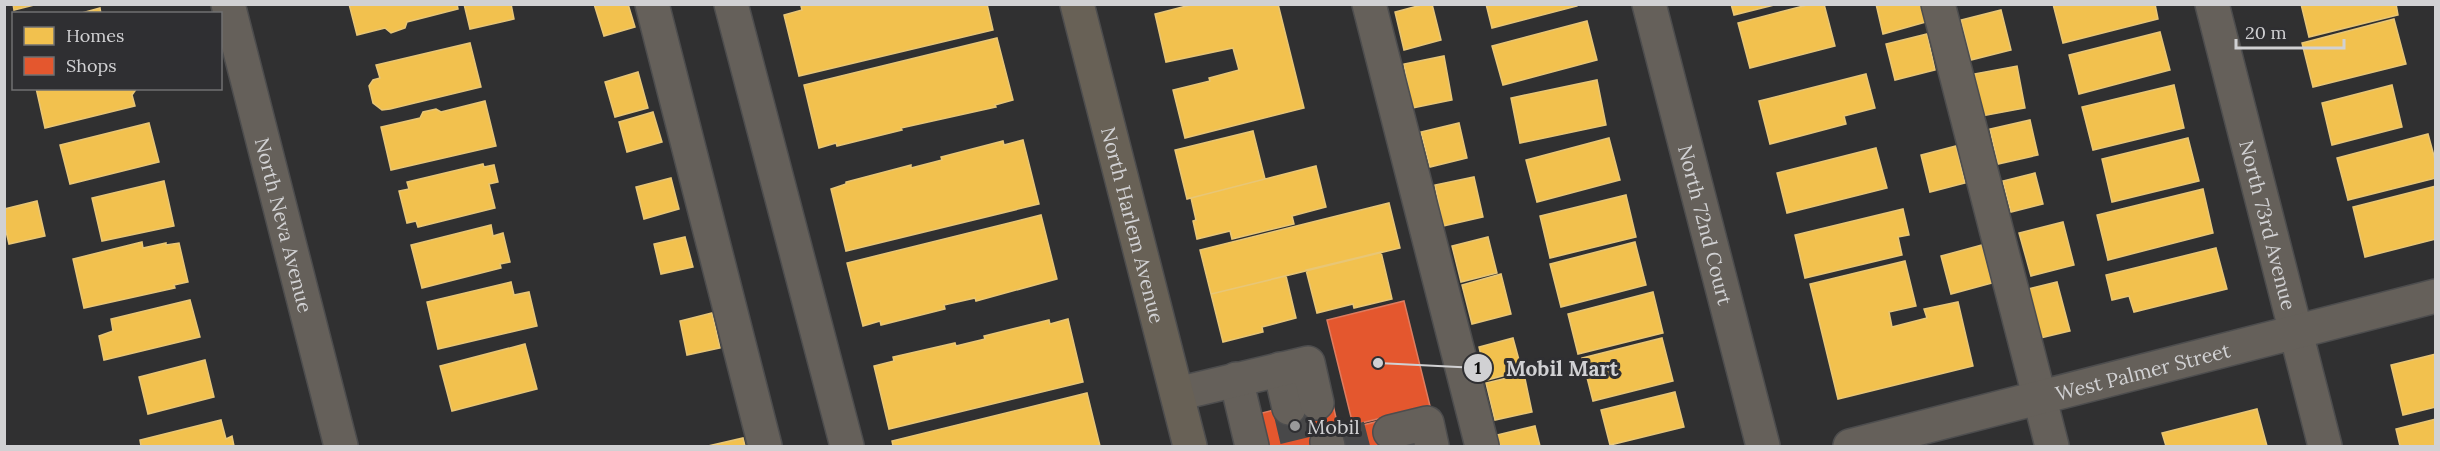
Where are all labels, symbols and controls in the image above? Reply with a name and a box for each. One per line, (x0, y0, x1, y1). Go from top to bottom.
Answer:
legend (12, 12, 222, 90)
scale bar (2236, 12, 2344, 50)
text: 20 m (2245, 21, 2287, 44)
text: Homes (66, 24, 124, 47)
text: Shops (66, 54, 117, 77)
street label: North Harlem Avenue (1096, 124, 1171, 326)
street label: North Neva Avenue (250, 135, 319, 315)
street label: North 73rd Avenue (2235, 137, 2302, 313)
street label: North 72nd Court (1673, 142, 1739, 308)
street label: West Palmer Street (2053, 337, 2233, 405)
callout: Mobil Mart (1463, 349, 1630, 388)
text: Mobil Mart (1506, 355, 1619, 382)
text: 1 (1474, 356, 1482, 379)
place label: Mobil (1307, 414, 1360, 439)
marker: Mobil (1288, 419, 1302, 433)

